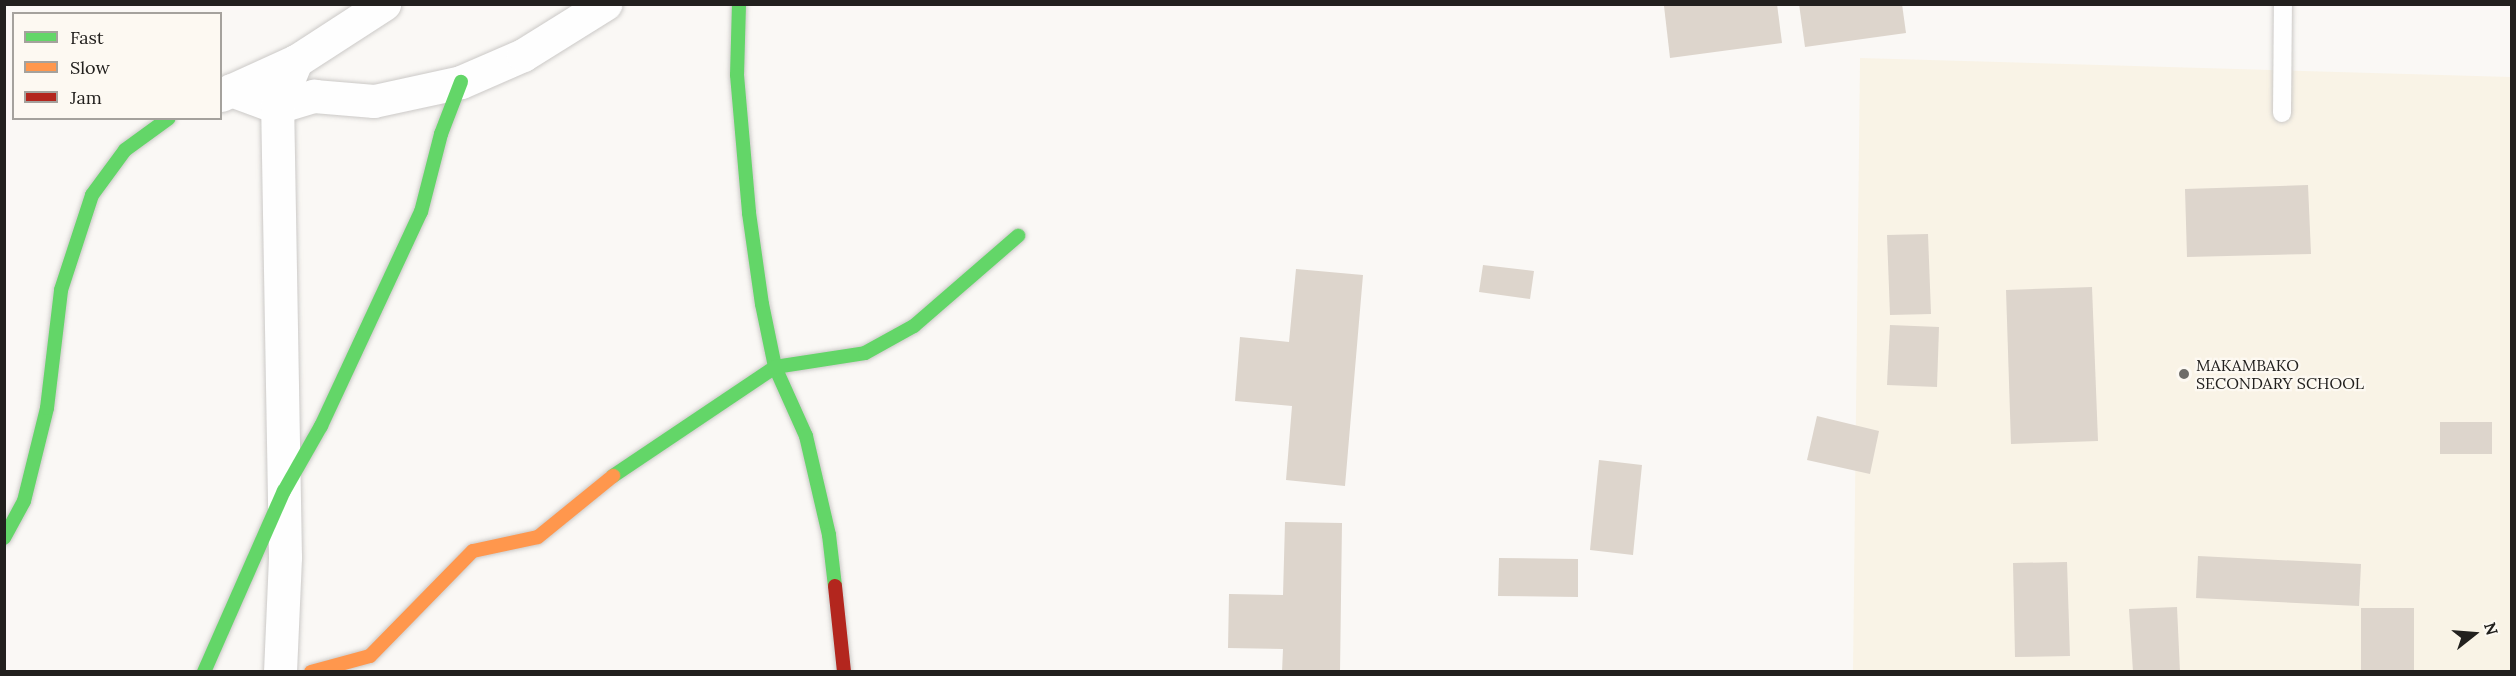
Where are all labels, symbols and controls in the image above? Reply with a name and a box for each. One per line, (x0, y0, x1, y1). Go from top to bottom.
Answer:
legend (12, 12, 222, 120)
text: Fast (70, 26, 104, 49)
text: Slow (70, 56, 110, 79)
text: Jam (70, 86, 102, 109)
place label: MAKAMBAKO SECONDARY SCHOOL (2196, 355, 2364, 393)
marker: MAKAMBAKO SECONDARY SCHOOL (2177, 367, 2191, 381)
north arrow (2444, 604, 2504, 664)
text: N (2480, 620, 2503, 638)

